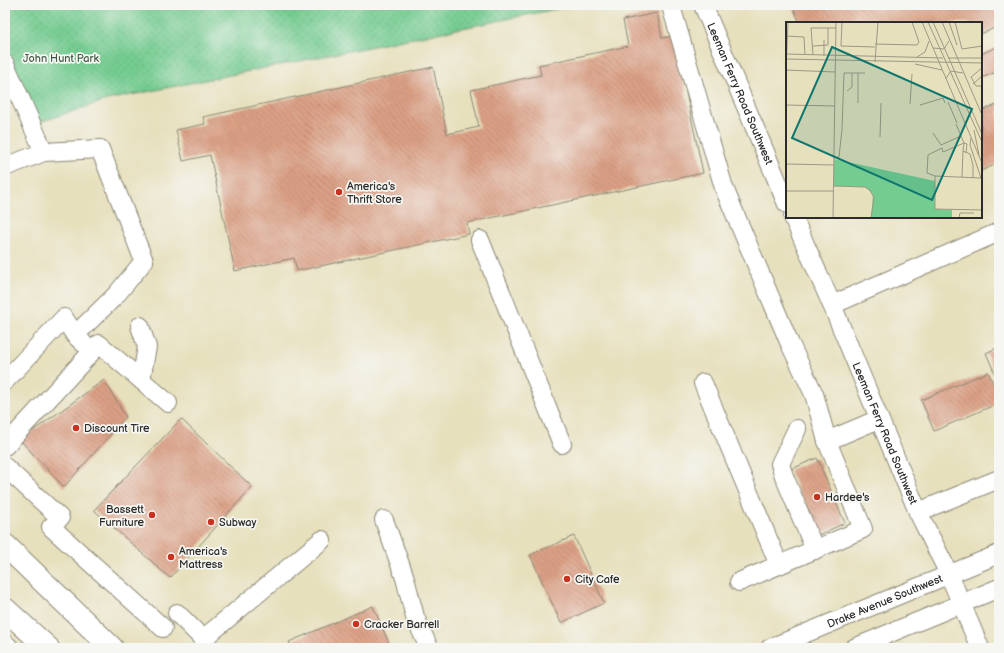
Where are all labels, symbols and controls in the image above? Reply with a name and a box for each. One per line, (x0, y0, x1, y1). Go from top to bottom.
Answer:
street label: Leeman Ferry Road Southwest (705, 21, 776, 167)
inset map (786, 22, 982, 218)
park label: John Hunt Park (23, 52, 100, 65)
place label: America's Thrift Store (347, 180, 402, 206)
marker: America's Thrift Store (334, 187, 344, 197)
street label: Leeman Ferry Road Southwest (850, 360, 921, 507)
place label: Discount Tire (84, 422, 150, 435)
marker: Discount Tire (71, 423, 81, 433)
place label: Hardee's (825, 491, 870, 504)
marker: Hardee's (812, 492, 822, 502)
place label: Bassett Furniture (99, 503, 145, 529)
marker: Bassett Furniture (147, 510, 157, 520)
place label: Subway (219, 516, 256, 529)
marker: Subway (206, 517, 216, 527)
place label: America's Mattress (179, 545, 228, 571)
marker: America's Mattress (166, 552, 176, 562)
street label: Drake Avenue Southwest (825, 571, 945, 630)
place label: City Cafe (575, 573, 620, 586)
marker: City Cafe (562, 574, 572, 584)
place label: Cracker Barrell (364, 618, 439, 631)
marker: Cracker Barrell (351, 619, 361, 629)

